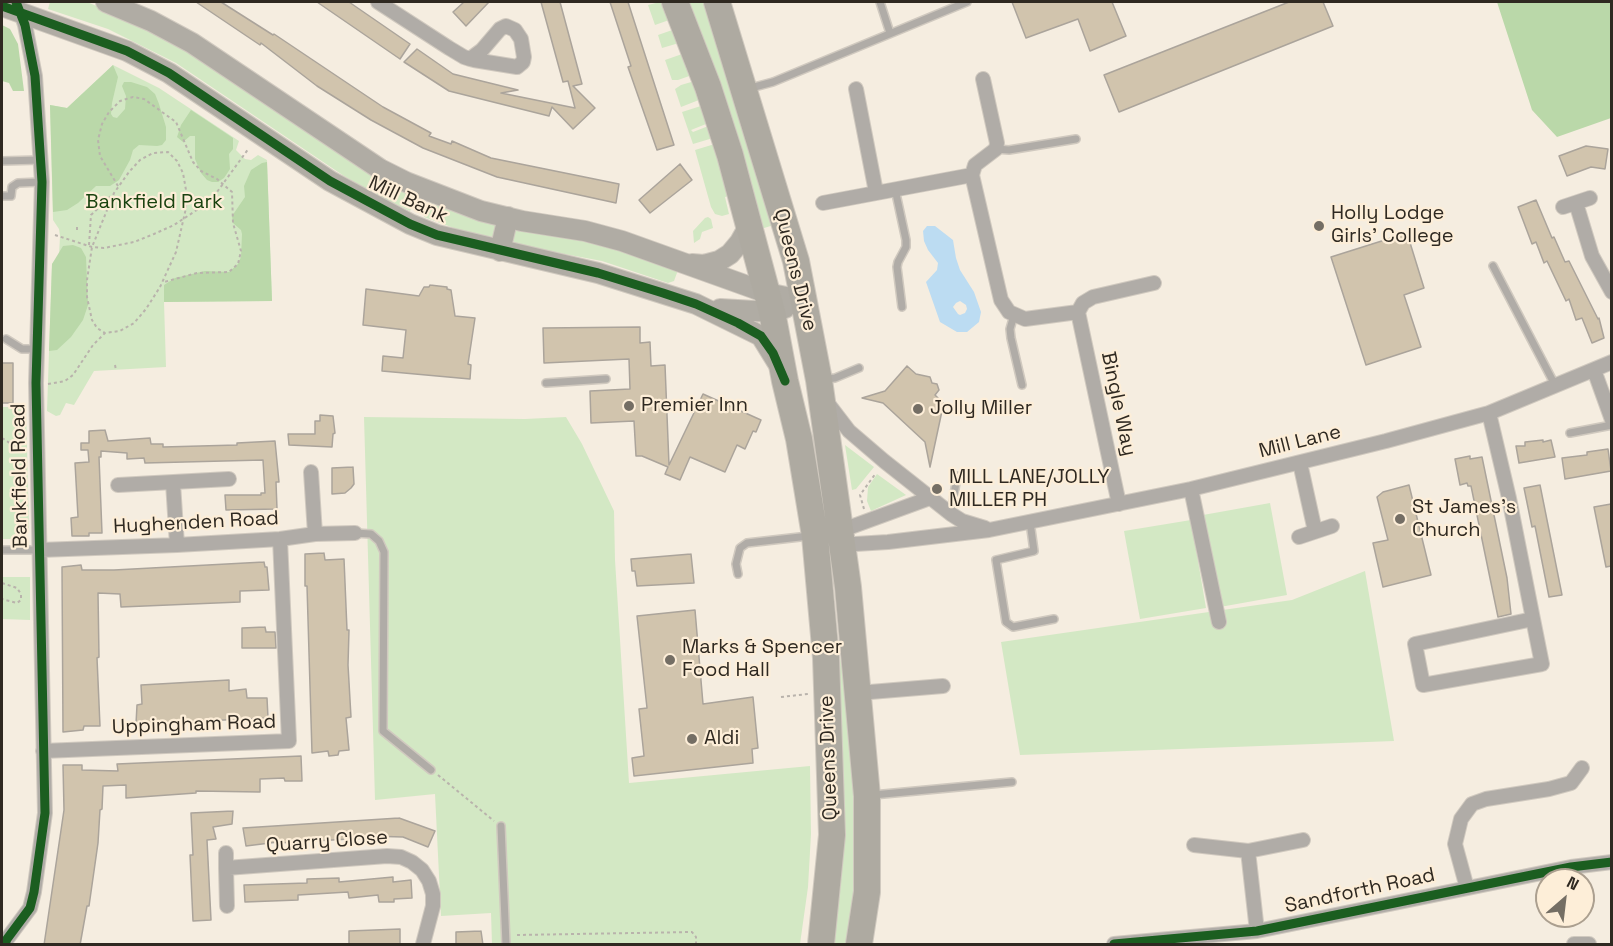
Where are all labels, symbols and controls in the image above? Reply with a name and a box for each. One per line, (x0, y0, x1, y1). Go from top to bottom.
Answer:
street label: Mill Bank (364, 171, 452, 229)
park label: Bankfield Park (85, 191, 223, 215)
place label: Holly Lodge Girls' College (1331, 202, 1454, 249)
street label: Queens Drive (768, 206, 822, 334)
marker: Holly Lodge Girls' College (1312, 219, 1326, 233)
street label: Bingle Way (1095, 350, 1141, 458)
place label: Premier Inn (641, 394, 748, 418)
place label: Jolly Miller (930, 397, 1032, 421)
marker: Premier Inn (622, 399, 636, 413)
marker: Jolly Miller (911, 402, 925, 416)
street label: Bankfield Road (7, 403, 33, 549)
street label: Mill Lane (1257, 420, 1343, 464)
place label: MILL LANE/JOLLY MILLER PH (949, 466, 1109, 513)
marker: MILL LANE/JOLLY MILLER PH (930, 482, 944, 496)
place label: St James's Church (1412, 496, 1516, 543)
street label: Hughenden Road (113, 507, 279, 539)
marker: St James's Church (1393, 512, 1407, 526)
place label: Marks & Spencer Food Hall (682, 636, 842, 683)
marker: Marks & Spencer Food Hall (663, 653, 677, 667)
street label: Queens Drive (815, 695, 843, 821)
street label: Uppingham Road (111, 710, 277, 740)
place label: Aldi (704, 727, 739, 751)
marker: Aldi (685, 732, 699, 746)
street label: Quarry Close (265, 826, 389, 858)
street label: Sandforth Road (1283, 863, 1437, 919)
north arrow (1535, 868, 1595, 928)
text: N (1563, 872, 1582, 895)

